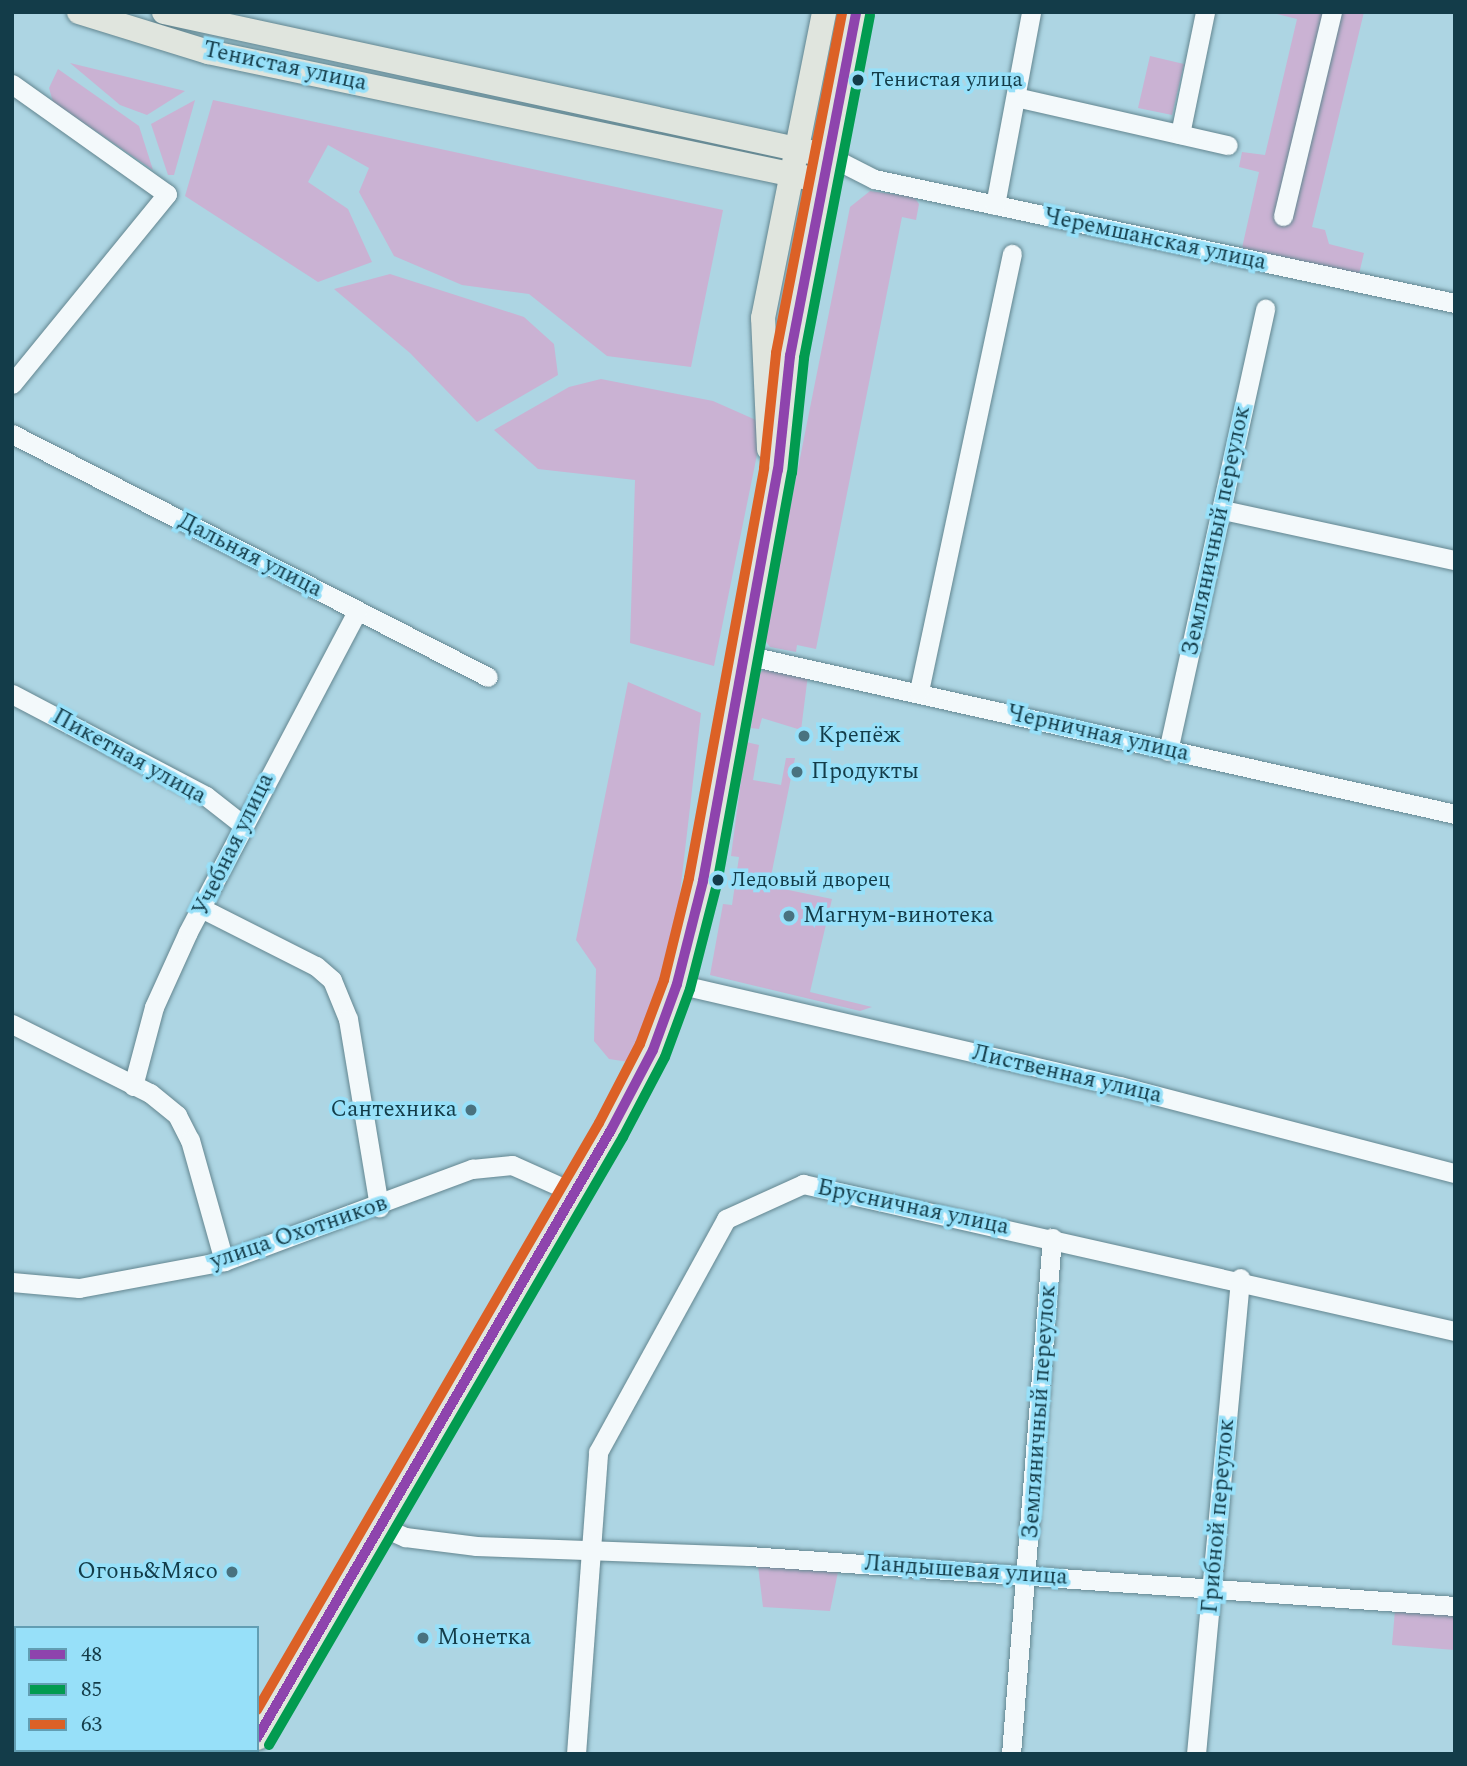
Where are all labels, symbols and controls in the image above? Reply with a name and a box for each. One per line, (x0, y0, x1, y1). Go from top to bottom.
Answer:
street label: Тенистая улица (201, 36, 369, 98)
place label: Тенистая улица (871, 67, 1023, 93)
marker: Тенистая улица (851, 73, 865, 87)
street label: Черемшанская улица (1041, 203, 1269, 277)
street label: Земляничный переулок (1177, 404, 1257, 658)
street label: Дальняя улица (173, 508, 327, 604)
street label: Черничная улица (1004, 700, 1192, 768)
street label: Пикетная улица (47, 703, 211, 811)
place label: Крепёж (818, 722, 901, 750)
marker: Крепёж (796, 728, 812, 744)
place label: Продукты (811, 758, 919, 786)
marker: Продукты (789, 764, 805, 780)
street label: Учебная улица (187, 769, 281, 921)
place label: Ледовый дворец (731, 867, 890, 893)
marker: Ледовый дворец (711, 873, 725, 887)
place label: Магнум-винотека (803, 902, 994, 930)
marker: Магнум-винотека (781, 908, 797, 924)
street label: Лиственная улица (969, 1040, 1165, 1110)
place label: Сантехника (331, 1096, 457, 1124)
marker: Сантехника (463, 1102, 479, 1118)
street label: Брусничная улица (815, 1174, 1011, 1242)
street label: улица Охотников (207, 1190, 391, 1276)
street label: Земляничный переулок (1017, 1284, 1063, 1540)
street label: Грибной переулок (1197, 1418, 1241, 1614)
street label: Ландышевая улица (863, 1550, 1069, 1592)
place label: Огонь&Мясо (77, 1558, 218, 1586)
marker: Огонь&Мясо (224, 1564, 240, 1580)
place label: Монетка (437, 1624, 531, 1652)
legend (14, 1626, 259, 1752)
marker: Монетка (415, 1630, 431, 1646)
text: 48 (81, 1639, 102, 1671)
text: 85 (81, 1674, 102, 1706)
text: 63 (81, 1709, 102, 1741)

